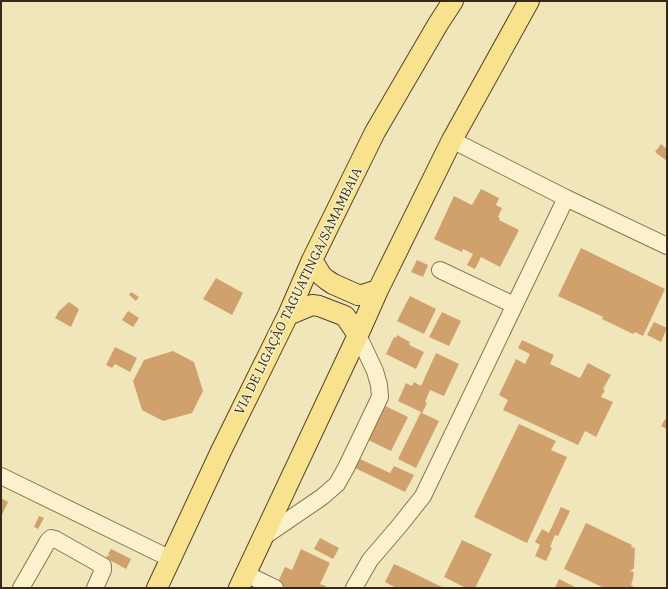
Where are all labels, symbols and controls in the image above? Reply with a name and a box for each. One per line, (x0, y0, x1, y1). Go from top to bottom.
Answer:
street label: VIA DE LIGAÇÃO TAGUATINGA/SAMAMBAIA (231, 165, 365, 417)

